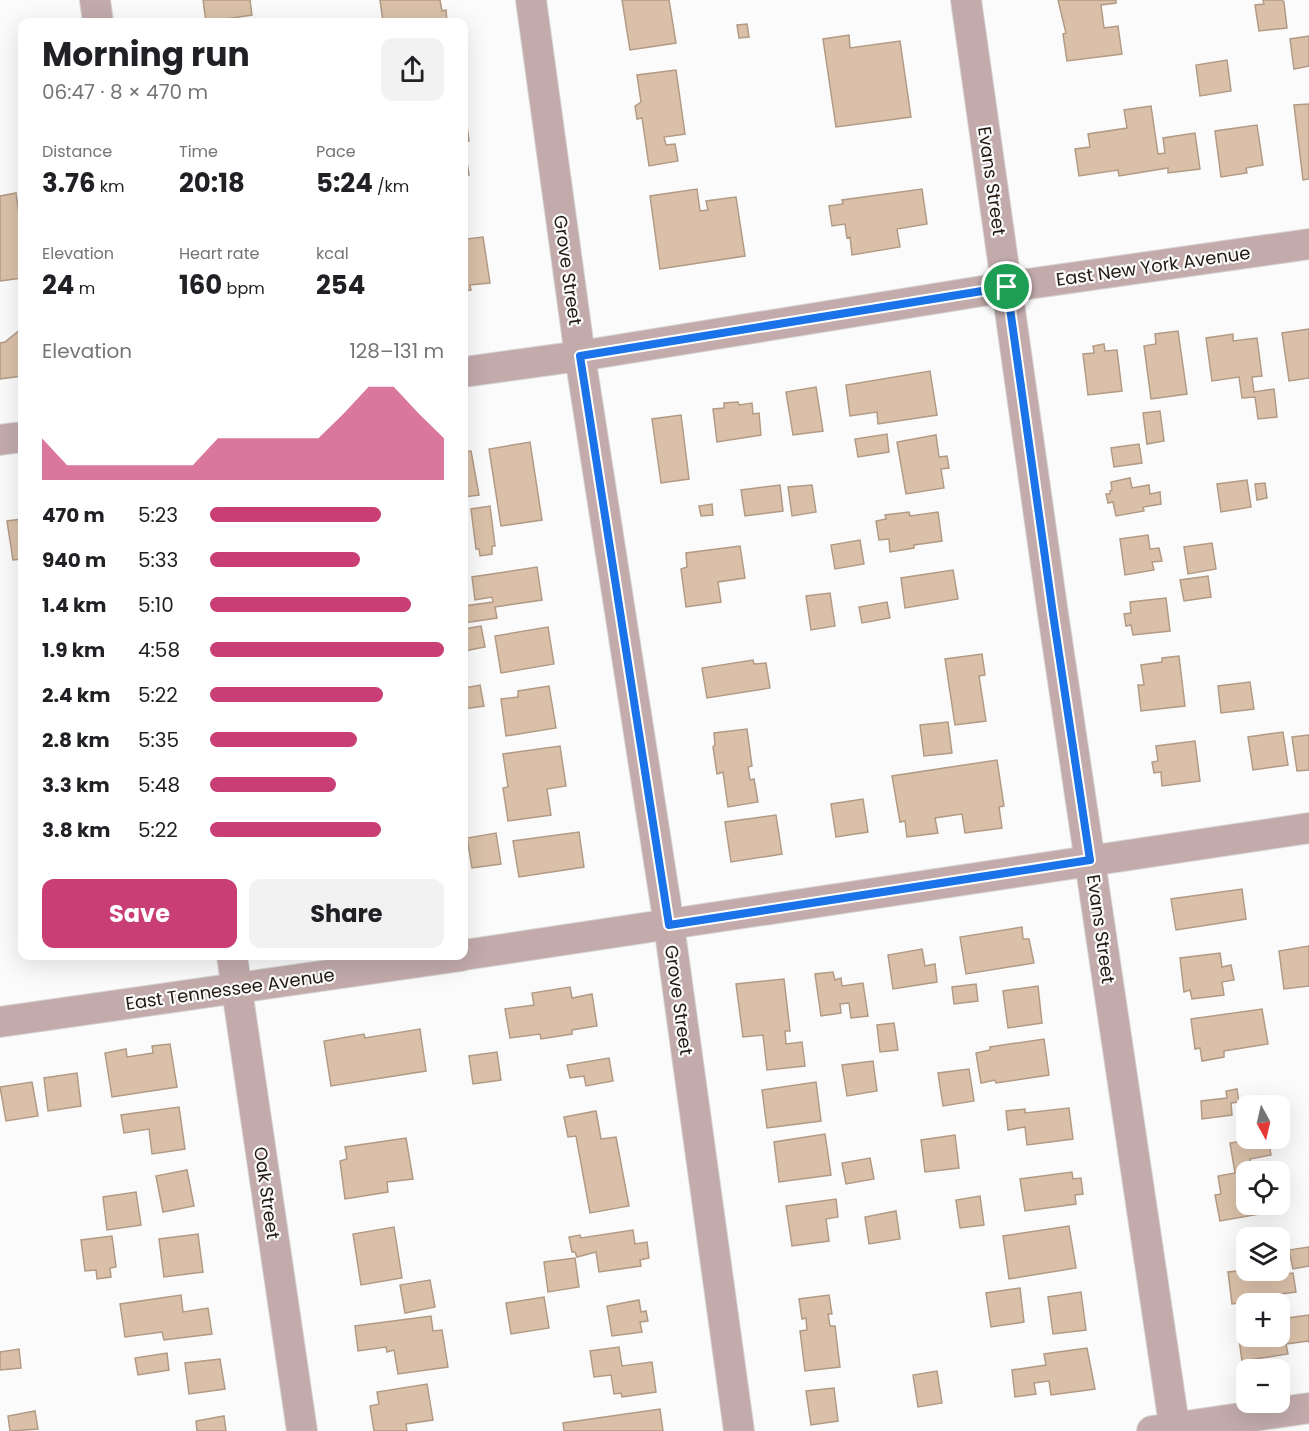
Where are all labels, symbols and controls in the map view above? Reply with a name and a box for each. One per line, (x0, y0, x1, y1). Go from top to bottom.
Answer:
text: Morning run (42, 31, 250, 78)
button: share (381, 38, 444, 101)
text: 06:47 · 8 × 470 m (42, 78, 208, 106)
street label: Evans Street (972, 125, 1012, 237)
text: Distance (42, 140, 112, 163)
text: Time (179, 140, 218, 163)
text: Pace (316, 140, 356, 163)
text: 3.76 (42, 165, 96, 201)
text: 20:18 (179, 165, 245, 201)
text: 5:24 (316, 165, 373, 201)
text: km (96, 175, 125, 198)
text: /km (373, 175, 409, 198)
street label: Grove Street (548, 213, 588, 327)
street label: East New York Avenue (1054, 240, 1252, 292)
text: Elevation (42, 242, 114, 265)
text: Heart rate (179, 242, 259, 265)
text: kcal (316, 242, 349, 265)
pin (981, 261, 1032, 312)
text: 24 (42, 267, 74, 303)
text: 160 (179, 267, 222, 303)
text: 254 (316, 267, 365, 303)
icon: arrive (990, 270, 1023, 303)
text: m (74, 277, 95, 300)
text: bpm (222, 277, 265, 300)
text: Elevation (42, 337, 132, 365)
text: 128–131 m (349, 337, 444, 365)
text: 470 m (42, 501, 105, 529)
text: 5:23 (138, 501, 178, 529)
text: 940 m (42, 546, 106, 574)
text: 5:33 (138, 546, 178, 574)
text: 1.4 km (42, 591, 106, 619)
text: 5:10 (138, 591, 174, 619)
text: 1.9 km (42, 636, 105, 664)
text: 4:58 (138, 636, 180, 664)
text: 2.4 km (42, 681, 110, 709)
text: 5:22 (138, 681, 178, 709)
text: 2.8 km (42, 726, 110, 754)
text: 5:35 (138, 726, 179, 754)
text: 3.3 km (42, 771, 110, 799)
text: 5:48 (138, 771, 180, 799)
text: 3.8 km (42, 816, 110, 844)
text: 5:22 (138, 816, 178, 844)
street label: Evans Street (1081, 873, 1121, 985)
button: Save (42, 879, 237, 948)
button: Share (249, 879, 444, 948)
street label: Grove Street (659, 943, 699, 1057)
street label: East Tennessee Avenue (124, 962, 336, 1016)
north arrow (1236, 1095, 1290, 1149)
map controls (1236, 1095, 1290, 1413)
street label: Oak Street (248, 1145, 286, 1241)
button: locate (1236, 1161, 1290, 1215)
button: layers (1236, 1227, 1290, 1281)
button: + (1236, 1293, 1290, 1347)
button: − (1236, 1359, 1290, 1413)

